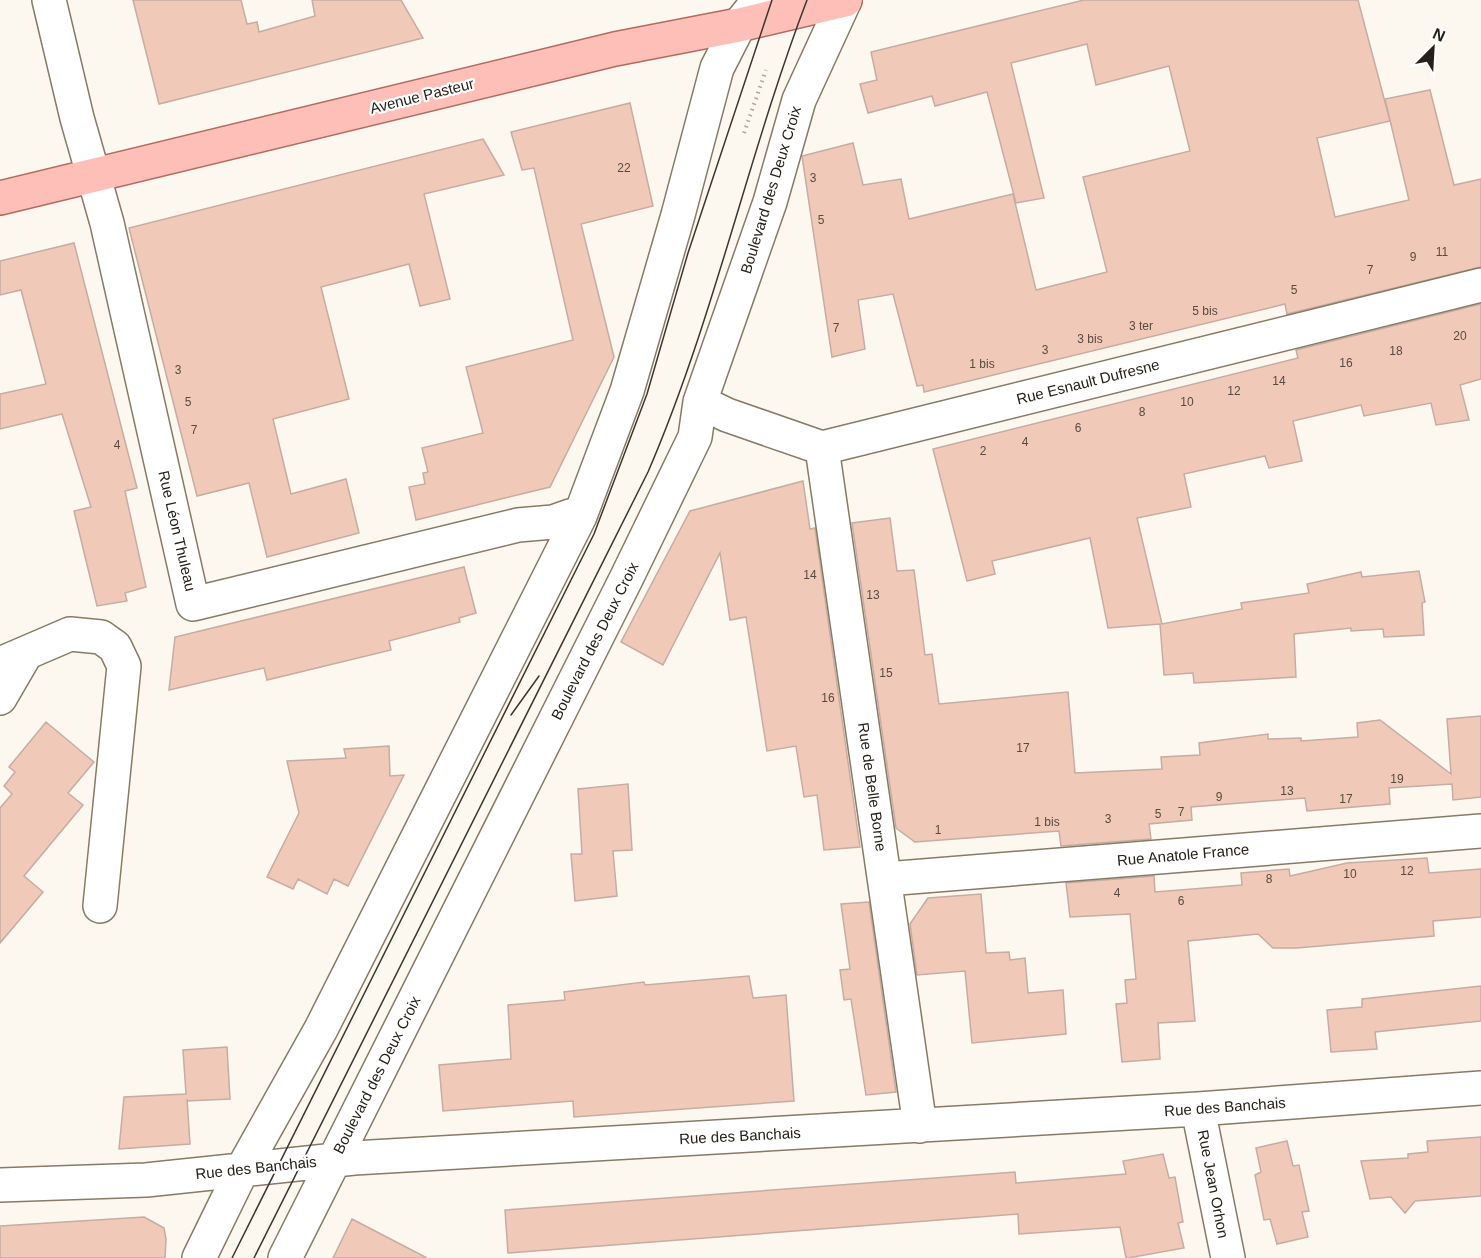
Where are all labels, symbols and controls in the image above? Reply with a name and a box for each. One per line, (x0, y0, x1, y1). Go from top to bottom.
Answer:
north arrow (1403, 18, 1463, 78)
text: N (1430, 25, 1448, 45)
street label: Avenue Pasteur (368, 74, 476, 117)
street label: Boulevard des Deux Croix (737, 104, 804, 276)
house number: 22 (617, 161, 631, 175)
house number: 3 (810, 171, 817, 185)
house number: 5 (818, 213, 825, 227)
house number: 11 (1436, 245, 1449, 259)
house number: 9 (1410, 250, 1417, 264)
house number: 7 (1367, 263, 1374, 277)
house number: 5 (1291, 283, 1298, 297)
house number: 5 bis (1192, 304, 1218, 318)
house number: 3 ter (1129, 319, 1153, 333)
house number: 7 (833, 321, 840, 335)
house number: 20 (1453, 329, 1467, 343)
house number: 3 bis (1077, 332, 1103, 346)
house number: 3 (1042, 343, 1049, 357)
house number: 18 (1389, 344, 1403, 358)
street label: Rue Esnault Dufresne (1015, 356, 1161, 408)
house number: 16 (1339, 356, 1353, 370)
house number: 1 bis (969, 357, 995, 371)
house number: 3 (175, 363, 182, 377)
house number: 14 (1272, 374, 1286, 388)
house number: 12 (1227, 384, 1241, 398)
house number: 5 (185, 395, 192, 409)
house number: 10 (1180, 395, 1194, 409)
house number: 8 (1139, 405, 1146, 419)
house number: 6 (1075, 421, 1082, 435)
house number: 7 (191, 423, 198, 437)
house number: 4 (1022, 435, 1029, 449)
house number: 4 (114, 438, 121, 452)
house number: 2 (980, 444, 987, 458)
street label: Rue Léon Thuleau (155, 469, 200, 593)
street label: Boulevard des Deux Croix (547, 559, 642, 722)
house number: 14 (803, 568, 817, 582)
house number: 13 (866, 588, 880, 602)
house number: 15 (879, 666, 893, 680)
house number: 16 (821, 691, 835, 705)
street label: Rue de Belle Borne (855, 721, 890, 853)
house number: 17 (1016, 741, 1030, 755)
house number: 19 (1390, 772, 1404, 786)
house number: 13 (1280, 784, 1294, 798)
house number: 9 (1216, 790, 1223, 804)
house number: 17 (1339, 792, 1353, 806)
house number: 7 (1178, 805, 1185, 819)
house number: 5 (1155, 807, 1162, 821)
house number: 3 (1105, 812, 1112, 826)
house number: 1 bis (1034, 815, 1060, 829)
house number: 1 (935, 823, 942, 837)
street label: Rue Anatole France (1116, 840, 1250, 869)
house number: 12 (1400, 864, 1414, 878)
house number: 10 (1343, 867, 1357, 881)
house number: 8 (1266, 872, 1273, 886)
house number: 4 (1114, 886, 1121, 900)
house number: 6 (1178, 894, 1185, 908)
street label: Boulevard des Deux Croix (329, 993, 424, 1156)
street label: Rue des Banchais (1164, 1094, 1286, 1119)
street label: Rue des Banchais (679, 1124, 801, 1147)
street label: Rue Jean Orhon (1195, 1128, 1232, 1240)
street label: Rue des Banchais (195, 1153, 317, 1182)

